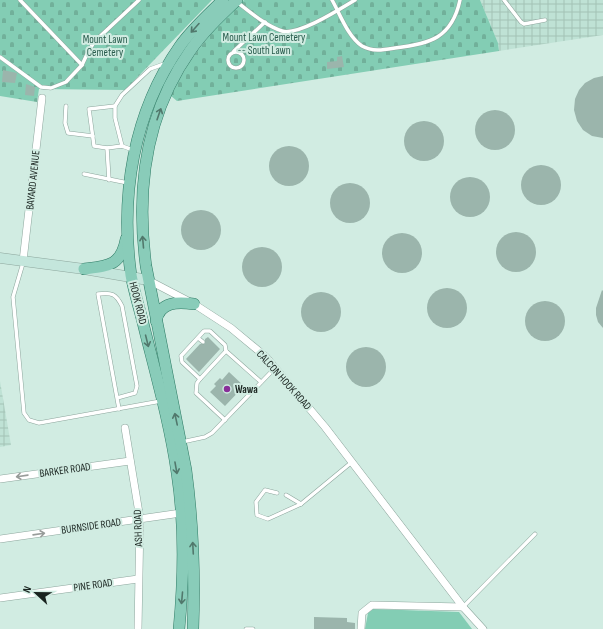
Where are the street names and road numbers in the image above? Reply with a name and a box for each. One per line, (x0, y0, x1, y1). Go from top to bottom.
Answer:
street label: BAYARD AVENUE (23, 150, 43, 210)
street label: HOOK ROAD (126, 280, 150, 326)
street label: CALCON HOOK ROAD (254, 348, 314, 412)
street label: BARKER ROAD (39, 460, 91, 480)
street label: ASH ROAD (131, 509, 145, 548)
street label: BURNSIDE ROAD (60, 515, 122, 537)
street label: PINE ROAD (73, 576, 113, 594)

